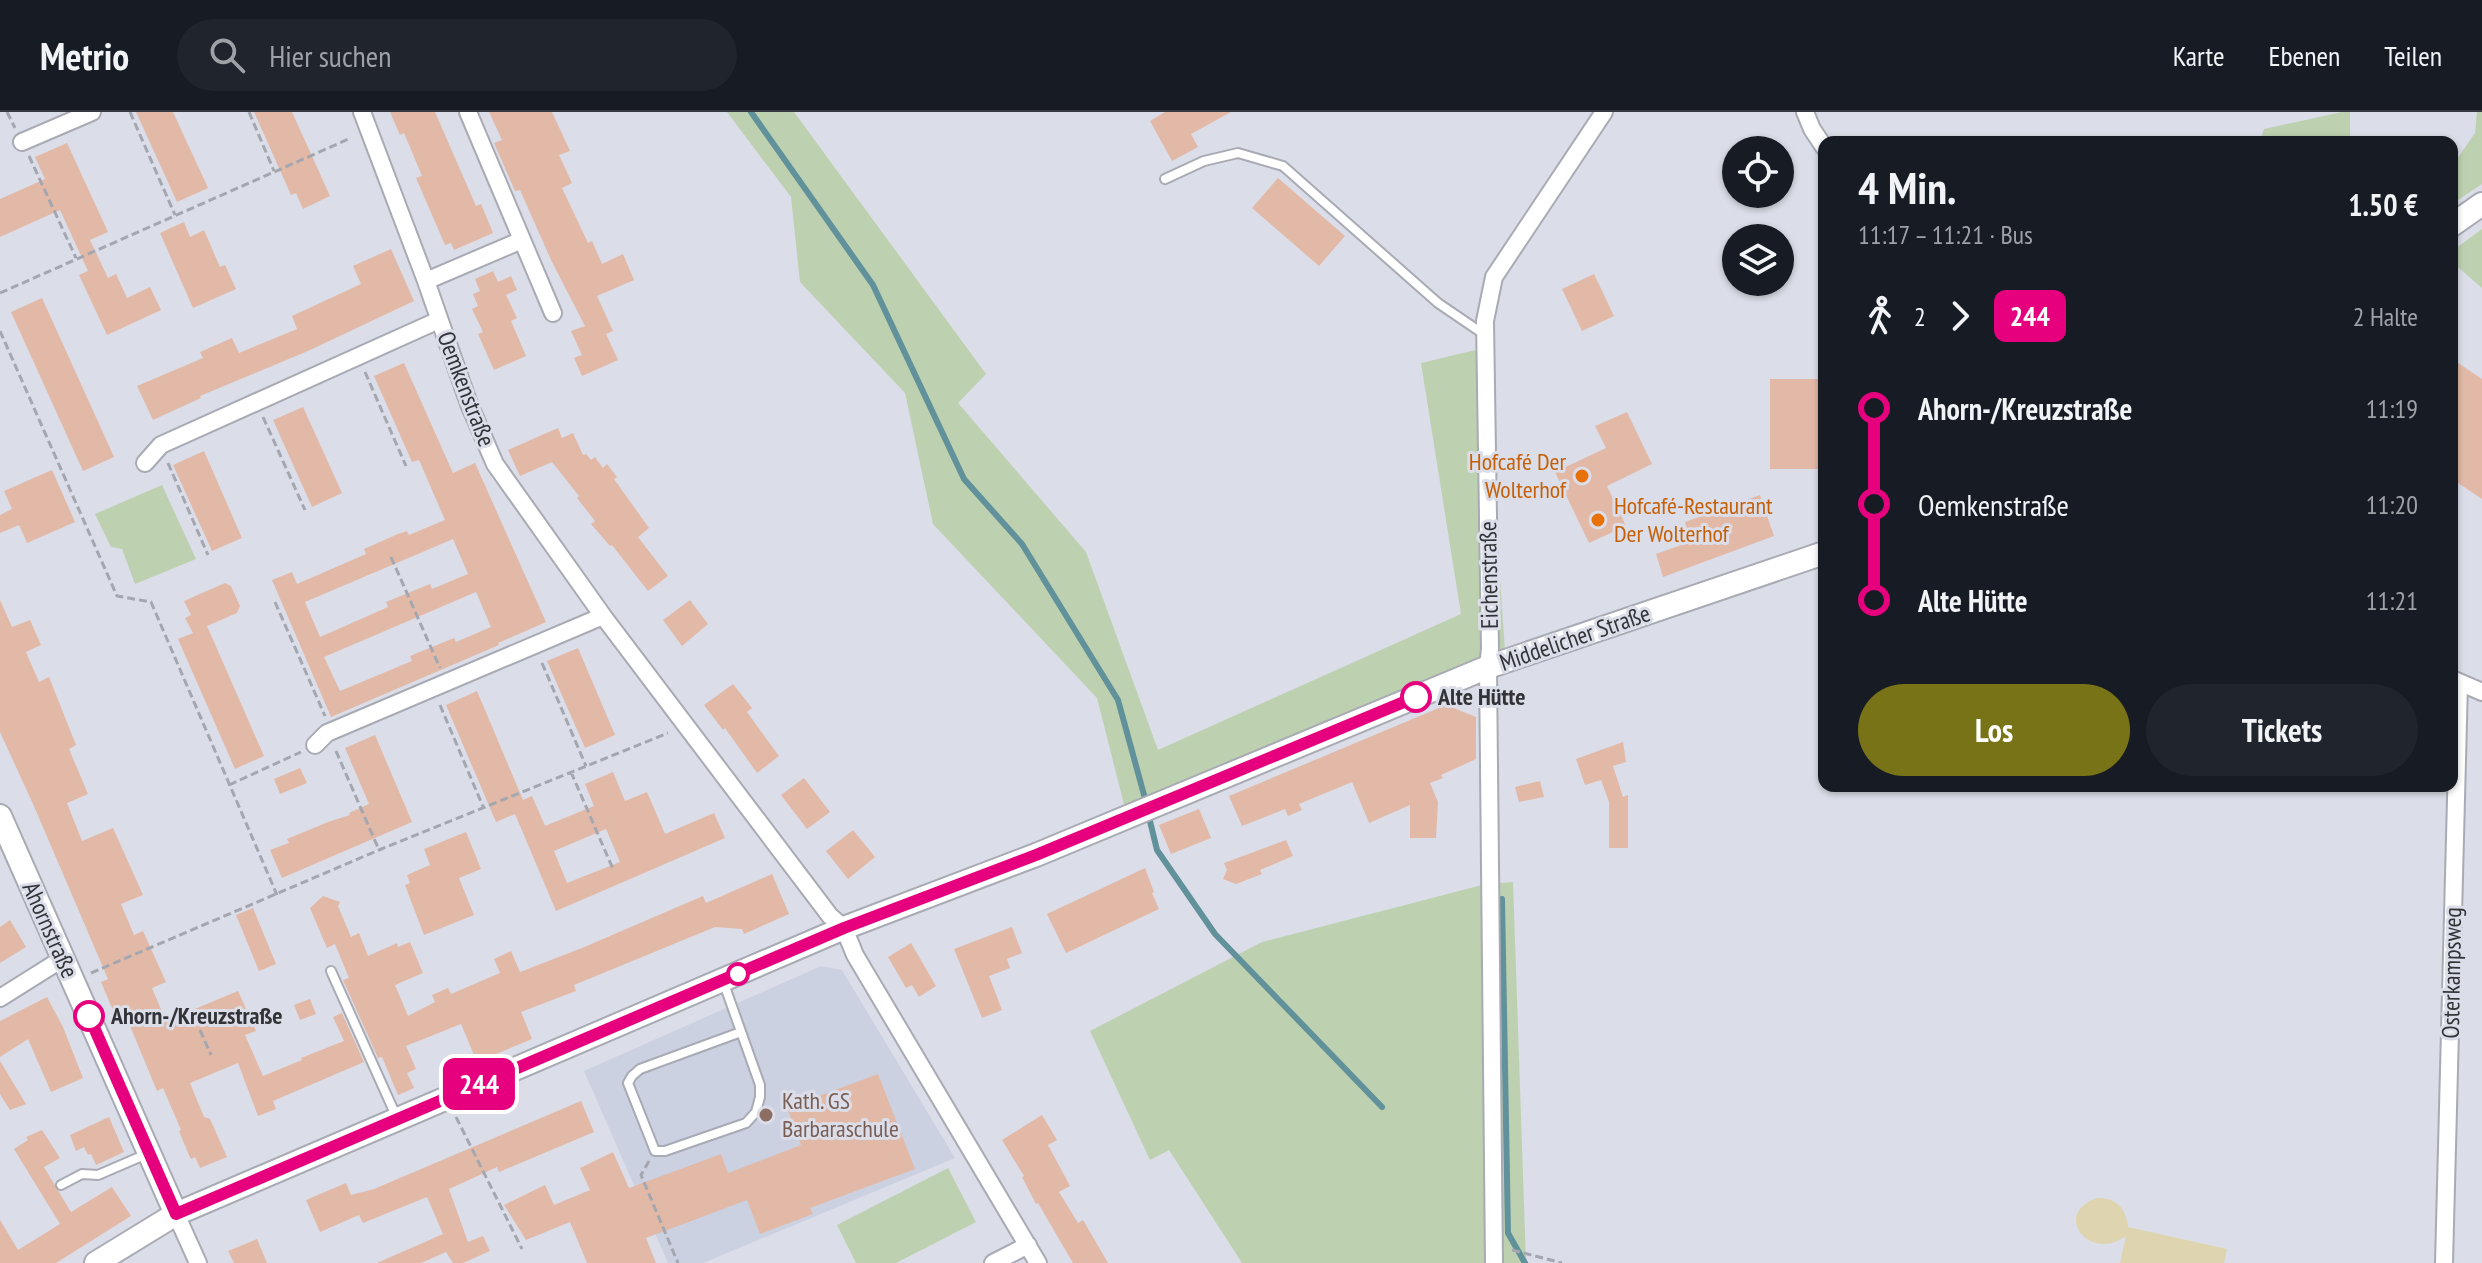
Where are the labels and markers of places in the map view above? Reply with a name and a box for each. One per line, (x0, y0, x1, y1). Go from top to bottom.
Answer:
place label: Hofcafé Der Wolterhof (1469, 446, 1567, 505)
marker: Hofcafé Der Wolterhof (1573, 467, 1591, 485)
place label: Hofcafé-Restaurant Der Wolterhof (1614, 490, 1773, 549)
marker: Hofcafé-Restaurant Der Wolterhof (1589, 511, 1607, 529)
place label: Alte Hütte (1437, 681, 1526, 712)
marker: Alte Hütte (1401, 682, 1431, 712)
unlabelled marker (727, 963, 749, 985)
place label: Ahorn-/Kreuzstraße (110, 1000, 283, 1031)
marker: Ahorn-/Kreuzstraße (74, 1001, 104, 1031)
place label: Kath. GS Barbaraschule (782, 1085, 899, 1144)
marker: Kath. GS Barbaraschule (757, 1106, 775, 1124)

